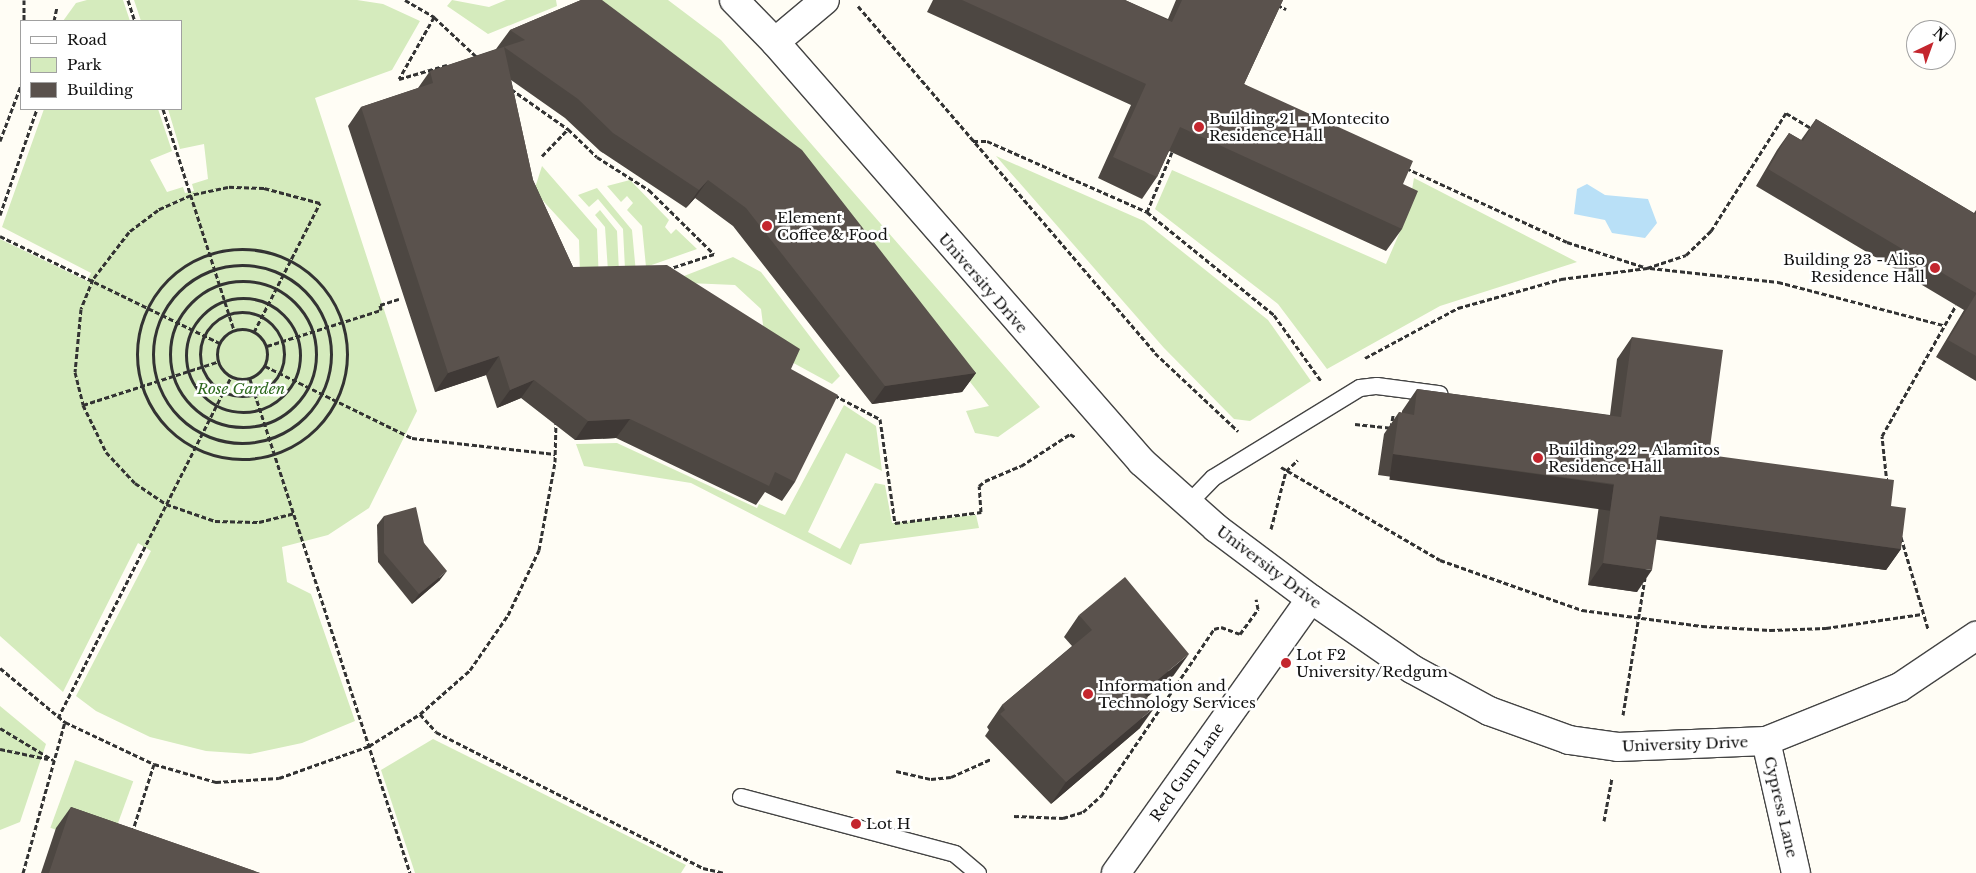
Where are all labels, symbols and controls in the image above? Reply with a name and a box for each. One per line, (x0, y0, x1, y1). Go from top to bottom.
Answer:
legend (20, 20, 182, 110)
north arrow (1906, 20, 1956, 70)
text: N (1929, 23, 1951, 46)
text: Road (67, 30, 107, 49)
text: Park (67, 55, 102, 74)
text: Building (67, 80, 133, 99)
place label: Building 21 - Montecito Residence Hall (1209, 109, 1390, 144)
marker: Building 21 - Montecito Residence Hall (1193, 121, 1205, 133)
place label: Element Coffee & Food (777, 208, 888, 243)
marker: Element Coffee & Food (761, 220, 773, 232)
street label: University Drive (935, 229, 1031, 337)
place label: Building 23 - Aliso Residence Hall (1782, 250, 1925, 285)
marker: Building 23 - Aliso Residence Hall (1929, 262, 1941, 274)
park label: Rose Garden (197, 380, 285, 398)
place label: Building 22 - Alamitos Residence Hall (1548, 440, 1721, 475)
marker: Building 22 - Alamitos Residence Hall (1532, 452, 1544, 464)
street label: University Drive (1213, 522, 1325, 612)
place label: Lot F2 University/Redgum (1296, 645, 1448, 680)
marker: Lot F2 University/Redgum (1280, 657, 1292, 669)
place label: Information and Technology Services (1098, 676, 1256, 711)
marker: Information and Technology Services (1082, 688, 1094, 700)
street label: Red Gum Lane (1146, 719, 1228, 825)
street label: University Drive (1621, 733, 1749, 755)
street label: Cypress Lane (1761, 755, 1801, 859)
place label: Lot H (866, 815, 911, 833)
marker: Lot H (850, 818, 862, 830)

